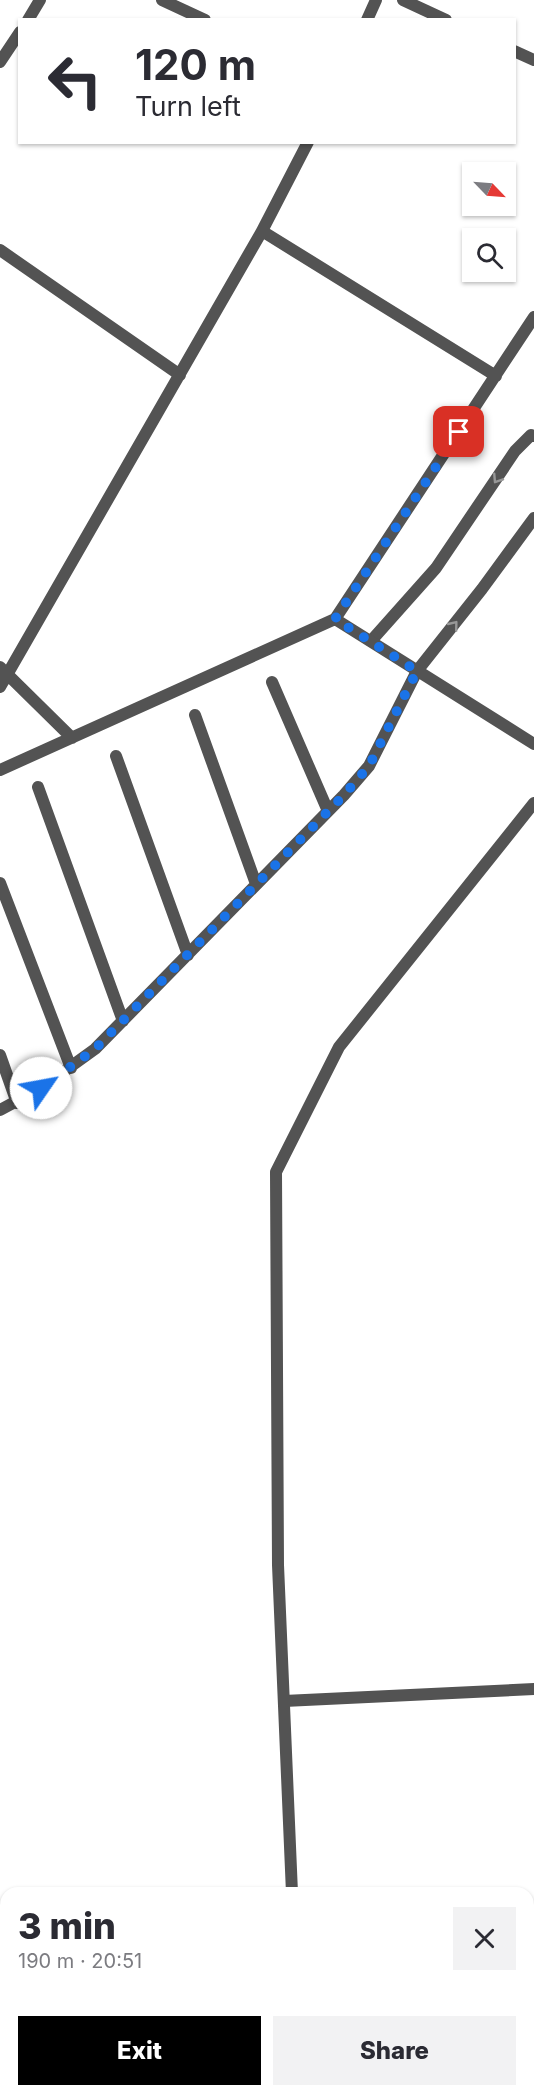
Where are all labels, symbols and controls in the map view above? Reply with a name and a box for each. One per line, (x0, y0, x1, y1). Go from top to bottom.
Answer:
text: 120 m (135, 39, 256, 90)
icon: left (36, 42, 114, 120)
text: Turn left (135, 90, 241, 123)
north arrow (462, 162, 516, 216)
map controls (462, 162, 516, 282)
button: search (462, 228, 516, 282)
pin (433, 406, 484, 457)
icon: arrive (442, 415, 475, 448)
one-way arrow (493, 472, 504, 483)
one-way arrow (446, 621, 457, 632)
position arrow (9, 1056, 73, 1120)
text: 3 min (18, 1904, 116, 1948)
button: close (453, 1907, 516, 1970)
text: 190 m · 20:51 (18, 1949, 142, 1973)
button: Exit (18, 2016, 261, 2085)
button: Share (273, 2016, 516, 2085)

